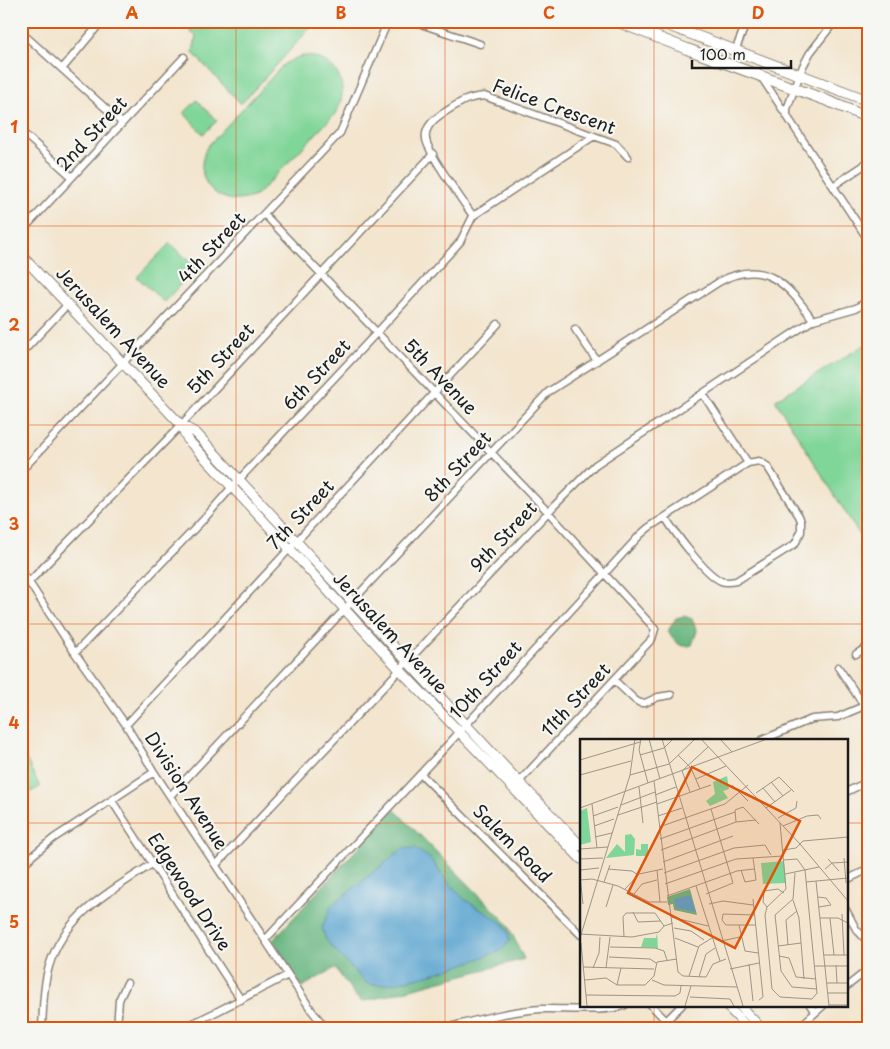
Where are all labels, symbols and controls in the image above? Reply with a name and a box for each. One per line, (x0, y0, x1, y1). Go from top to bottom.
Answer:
text: A (126, 0, 139, 24)
text: B (336, 0, 347, 24)
text: C (543, 0, 555, 24)
text: D (752, 0, 764, 24)
scale bar (692, 38, 791, 70)
text: 100 m (700, 42, 746, 65)
street label: Felice Crescent (489, 71, 620, 140)
street label: 2nd Street (49, 90, 133, 176)
text: 1 (10, 114, 18, 138)
street label: 4th Street (171, 205, 251, 289)
street label: Jerusalem Avenue (50, 260, 178, 394)
text: 2 (8, 312, 20, 336)
street label: 5th Street (180, 316, 260, 400)
street label: 6th Street (276, 332, 356, 416)
street label: 5th Avenue (398, 332, 484, 420)
street label: 8th Street (417, 424, 497, 508)
street label: 7th Street (260, 473, 340, 555)
street label: 9th Street (463, 495, 543, 577)
text: 3 (9, 511, 19, 535)
street label: Jerusalem Avenue (327, 565, 455, 699)
street label: 10th Street (442, 634, 527, 724)
street label: 11th Street (534, 656, 616, 742)
text: 4 (9, 710, 20, 734)
street label: Division Avenue (139, 726, 236, 855)
inset map (580, 739, 848, 1006)
street label: Salem Road (467, 797, 559, 889)
street label: Edgewood Drive (142, 827, 239, 956)
text: 5 (9, 909, 19, 933)

